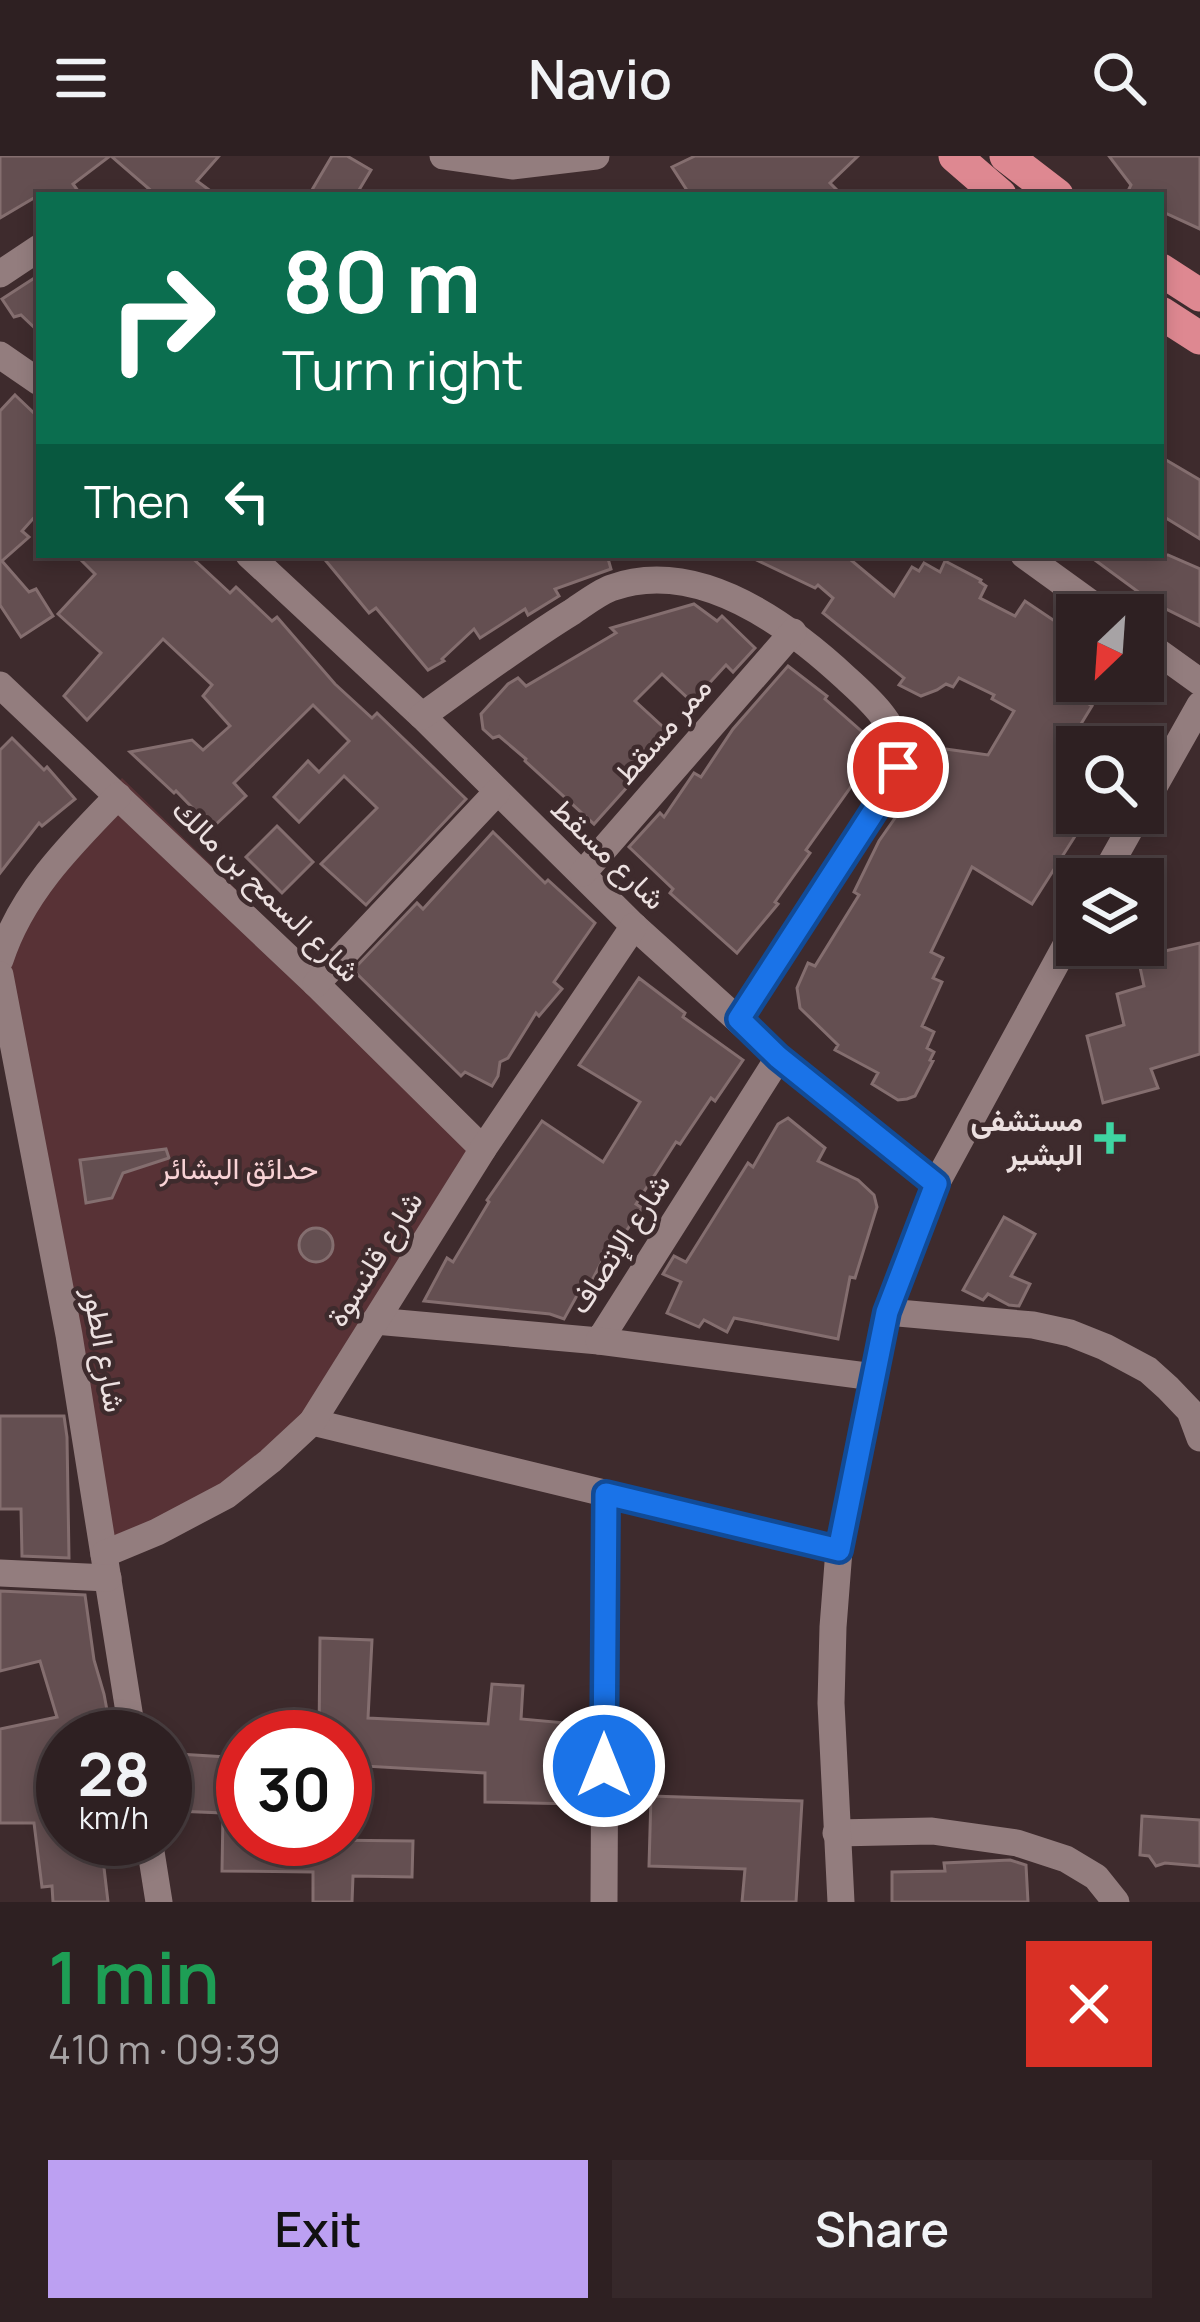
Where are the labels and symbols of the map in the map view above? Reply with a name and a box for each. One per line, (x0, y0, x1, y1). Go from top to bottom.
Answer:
north arrow (1056, 594, 1164, 702)
street label: ممر مسقط (604, 668, 720, 793)
pin (847, 716, 949, 818)
street label: شارع مسقط (542, 788, 676, 919)
street label: شارع السمح بن مالك (163, 789, 370, 991)
place label: مستشفى البشير (971, 1099, 1083, 1174)
marker: مستشفى البشير (1094, 1122, 1126, 1154)
park label: حدائق البشائر (159, 1147, 318, 1188)
street label: شارع الإتصاف (558, 1165, 680, 1322)
street label: شارع قلنسوة (316, 1183, 432, 1334)
street label: شارع الطور (73, 1283, 137, 1415)
position arrow (541, 1703, 667, 1829)
speed limit sign: 30 (216, 1710, 372, 1866)

